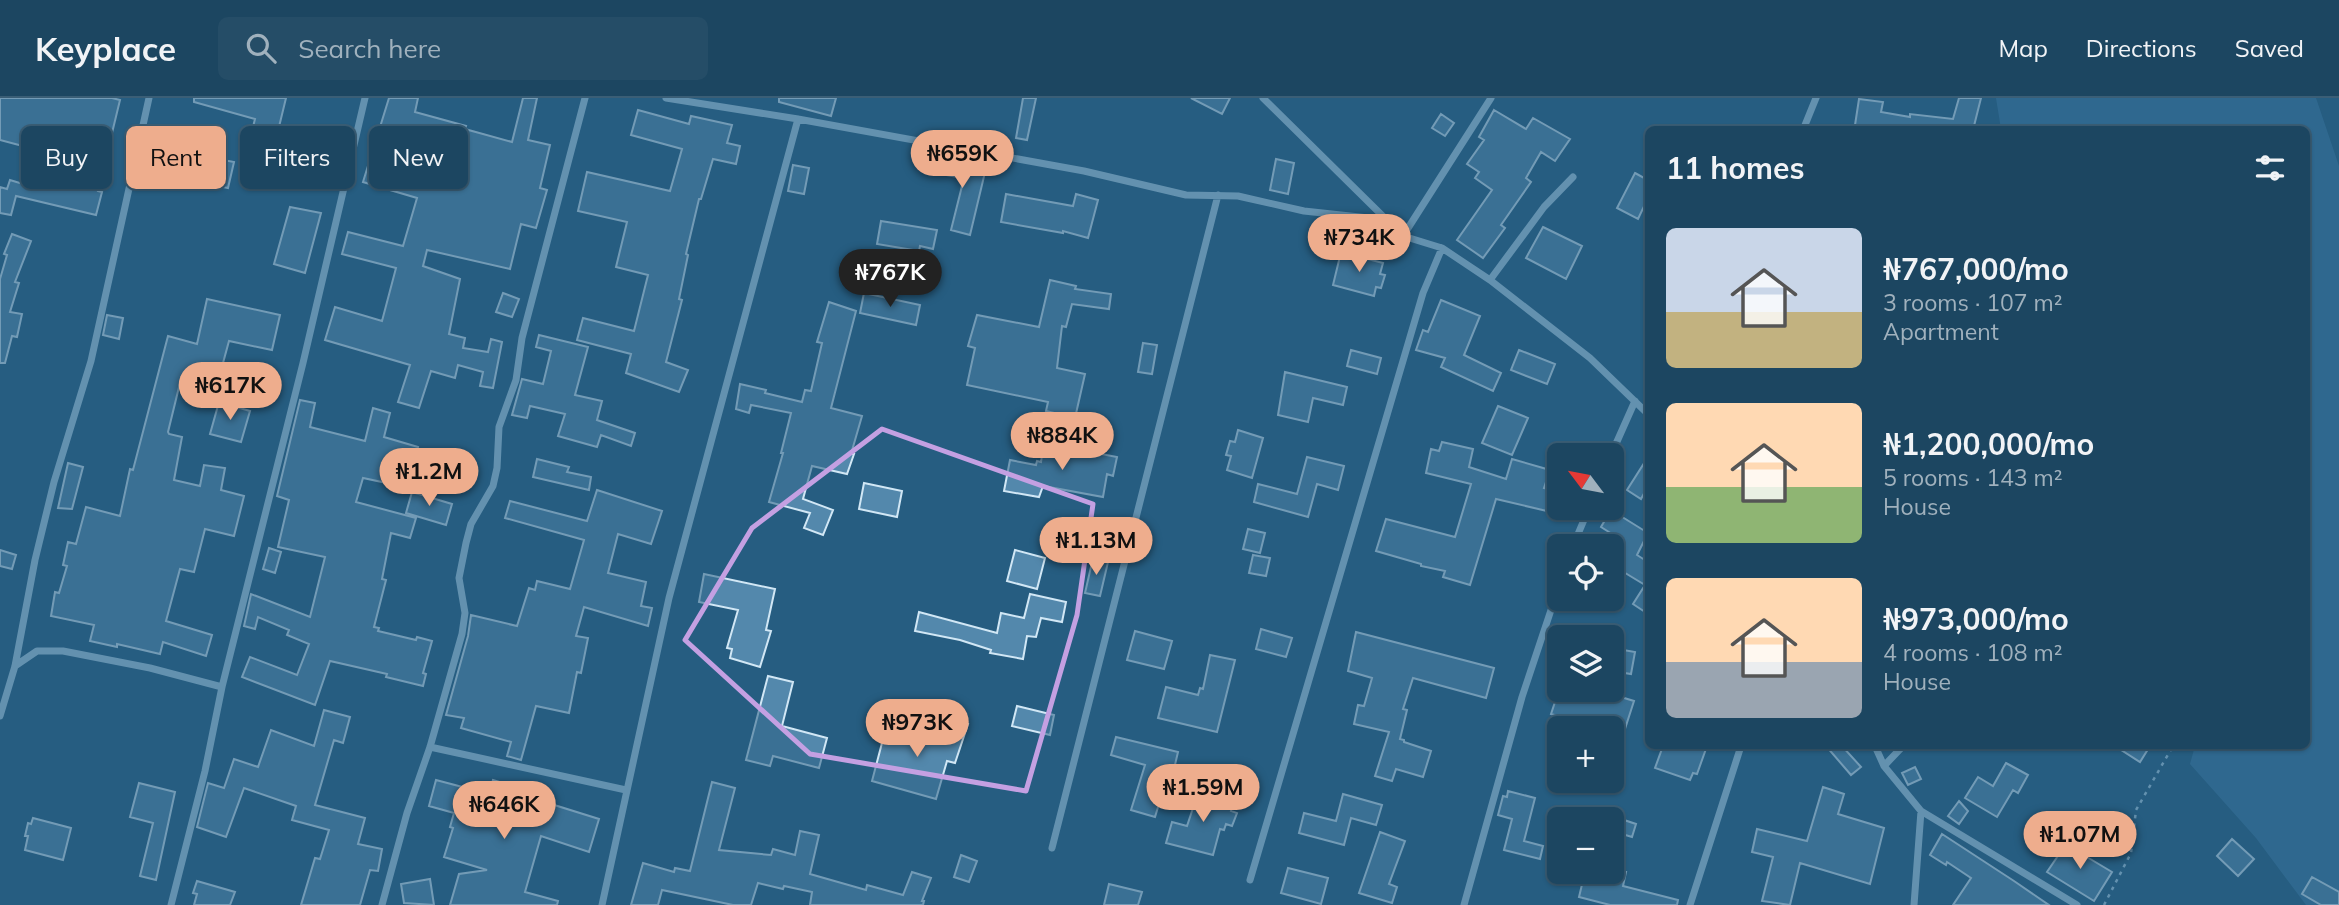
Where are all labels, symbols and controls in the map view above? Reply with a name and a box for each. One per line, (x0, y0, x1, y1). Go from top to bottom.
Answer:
search box (218, 17, 708, 80)
text: Keyplace (35, 28, 176, 69)
icon: search (242, 29, 280, 67)
text: Search here (298, 32, 441, 65)
text: Map (1998, 33, 2048, 63)
text: Directions (2086, 33, 2197, 63)
text: Saved (2235, 33, 2304, 63)
chip: Buy (21, 126, 112, 189)
chip: Rent (126, 126, 226, 189)
chip: Filters (240, 126, 355, 189)
chip: New (369, 126, 468, 189)
pin: ₦659K (913, 130, 1011, 190)
text: ₦659K (927, 138, 997, 167)
text: 11 homes (1666, 149, 1805, 187)
icon: filters (2251, 149, 2289, 187)
pin: ₦734K (1310, 214, 1408, 274)
text: ₦734K (1324, 222, 1394, 251)
pin: ₦767K (841, 250, 939, 309)
text: ₦767,000/mo (1883, 250, 2069, 288)
icon: home (1722, 256, 1806, 340)
text: ₦767K (855, 257, 925, 286)
text: 3 rooms · 107 m² (1883, 288, 2063, 317)
text: Apartment (1883, 317, 1999, 346)
pin: ₦617K (181, 362, 279, 422)
text: ₦617K (195, 370, 265, 399)
pin: ₦884K (1013, 412, 1111, 472)
text: ₦884K (1027, 420, 1097, 449)
text: ₦1,200,000/mo (1883, 425, 2094, 463)
icon: home (1722, 431, 1806, 515)
north arrow (1547, 443, 1624, 520)
map controls (1547, 443, 1624, 884)
pin: ₦1.2M (380, 448, 478, 508)
text: ₦1.2M (395, 456, 463, 485)
text: 5 rooms · 143 m² (1883, 463, 2063, 492)
text: House (1883, 492, 1951, 521)
pin: ₦1.13M (1039, 518, 1153, 577)
text: ₦1.13M (1056, 525, 1136, 554)
button: locate (1547, 534, 1624, 611)
text: ₦973,000/mo (1883, 600, 2069, 638)
icon: home (1722, 606, 1806, 690)
button: layers (1547, 625, 1624, 702)
text: 4 rooms · 108 m² (1883, 638, 2063, 667)
text: House (1883, 667, 1951, 696)
pin: ₦973K (868, 700, 966, 759)
text: ₦973K (882, 707, 952, 736)
button: + (1547, 716, 1624, 793)
pin: ₦1.59M (1146, 764, 1260, 824)
text: ₦1.59M (1163, 772, 1243, 801)
pin: ₦646K (455, 782, 553, 841)
text: ₦646K (469, 789, 539, 818)
button: − (1547, 807, 1624, 884)
pin: ₦1.07M (2023, 812, 2137, 871)
text: ₦1.07M (2040, 819, 2120, 848)

